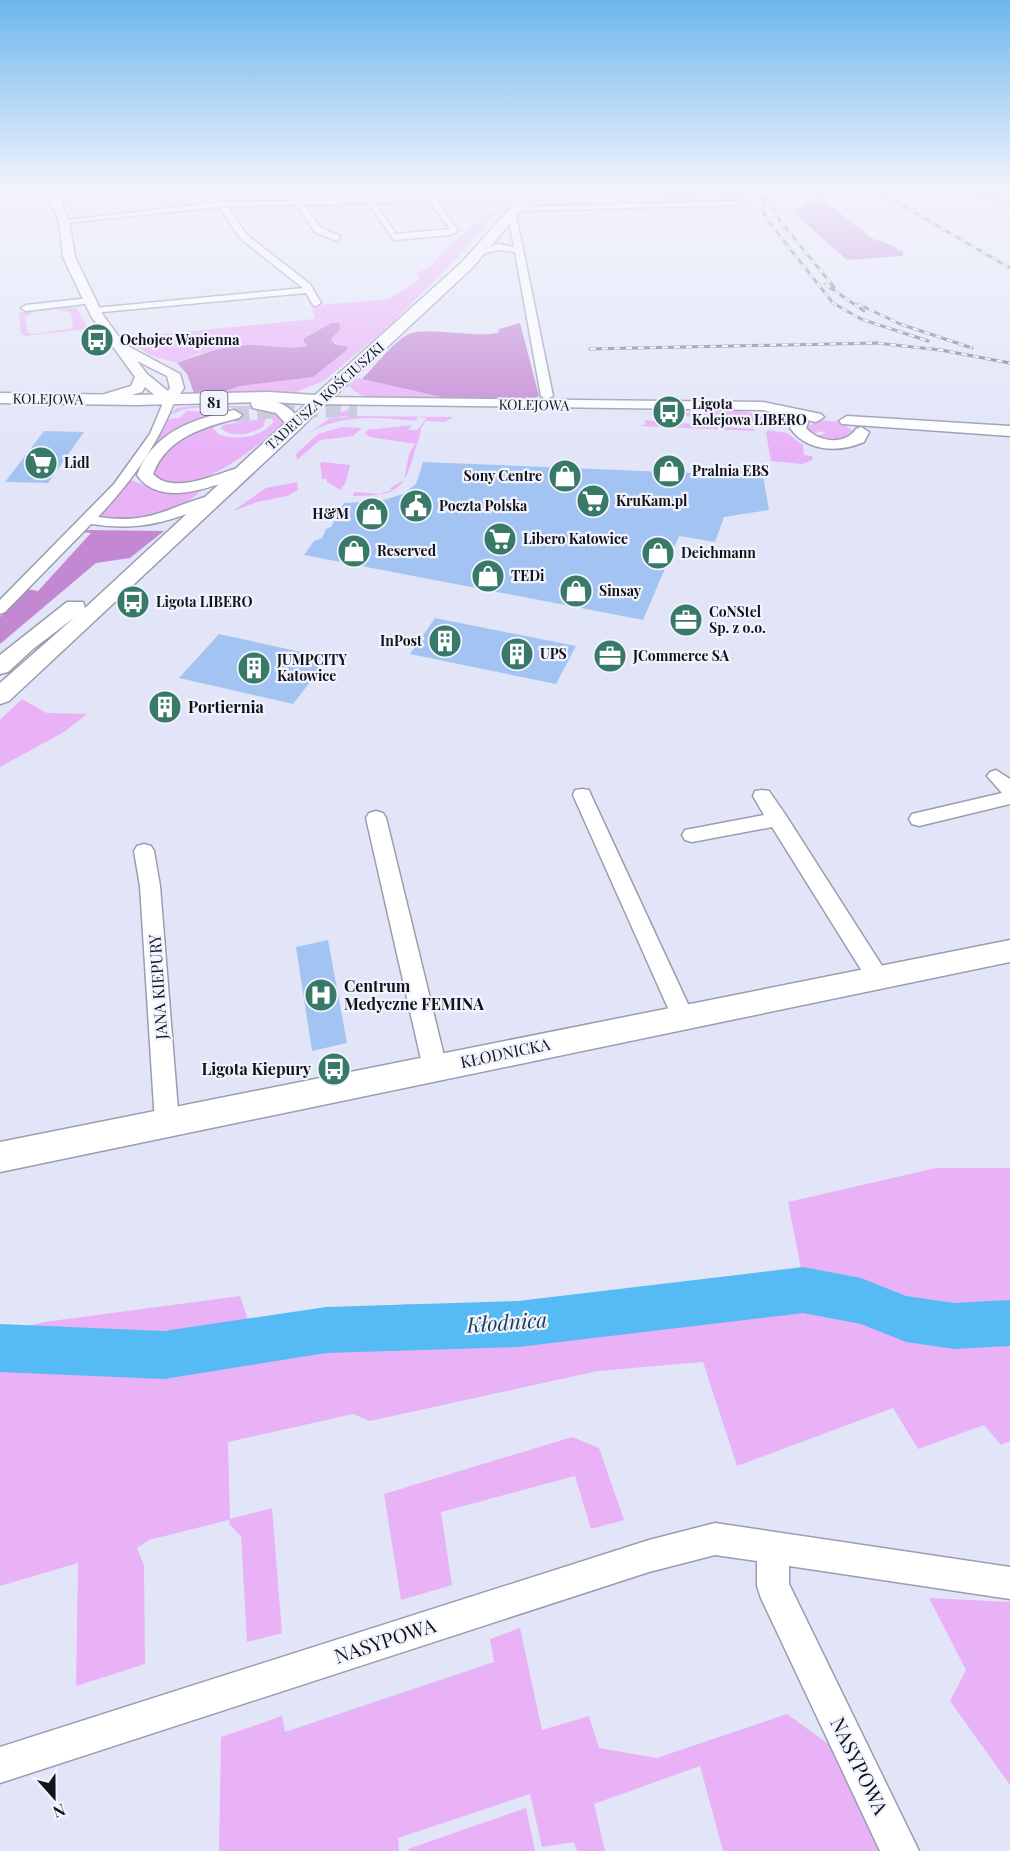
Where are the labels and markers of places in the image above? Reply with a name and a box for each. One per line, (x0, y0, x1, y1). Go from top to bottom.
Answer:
bus stop icon: Ochojec Wapienna (79, 322, 115, 358)
place label: Ochojec Wapienna (120, 330, 240, 349)
bus stop icon: Ligota Kolejowa LIBERO (651, 394, 687, 430)
place label: Ligota Kolejowa LIBERO (692, 394, 807, 429)
supermarket icon: Lidl (23, 445, 59, 481)
place label: Lidl (64, 453, 90, 472)
shop icon: Pralnia EBS (651, 453, 687, 489)
shop icon: Sony Centre (547, 458, 583, 494)
place label: Pralnia EBS (692, 461, 769, 480)
place label: Sony Centre (464, 466, 542, 485)
supermarket icon: KruKam.pl (575, 483, 611, 519)
public building icon: Poczta Polska (398, 488, 434, 524)
place label: KruKam.pl (616, 491, 688, 510)
shop icon: H&M (354, 496, 390, 532)
place label: Poczta Polska (439, 496, 528, 515)
place label: H&M (312, 504, 349, 523)
supermarket icon: Libero Katowice (482, 521, 518, 557)
place label: Libero Katowice (523, 529, 628, 548)
shop icon: Reserved (336, 533, 372, 569)
shop icon: Deichmann (640, 535, 676, 571)
place label: Reserved (377, 541, 437, 560)
place label: Deichmann (681, 543, 756, 562)
shop icon: TEDi (470, 558, 506, 594)
place label: TEDi (511, 566, 545, 585)
shop icon: Sinsay (558, 573, 594, 609)
place label: Sinsay (599, 581, 642, 600)
bus stop icon: Ligota LIBERO (115, 584, 151, 620)
place label: Ligota LIBERO (156, 592, 253, 611)
office icon: CoNStel Sp. z o.o. (668, 602, 704, 638)
place label: CoNStel Sp. z o.o. (709, 602, 766, 637)
building icon: InPost (427, 623, 463, 659)
place label: InPost (380, 631, 422, 650)
building icon: UPS (499, 636, 535, 672)
office icon: JCommerce SA (592, 638, 628, 674)
place label: UPS (540, 644, 567, 663)
place label: JCommerce SA (632, 646, 730, 665)
building icon: JUMPCITY Katowice (236, 650, 272, 686)
place label: JUMPCITY Katowice (276, 650, 347, 685)
building icon: Portiernia (147, 689, 183, 725)
place label: Portiernia (188, 696, 264, 717)
place label: Centrum Medyczne FEMINA (344, 975, 484, 1014)
hospital icon: Centrum Medyczne FEMINA (303, 977, 339, 1013)
bus stop icon: Ligota Kiepury (316, 1051, 352, 1087)
place label: Ligota Kiepury (201, 1058, 312, 1079)

